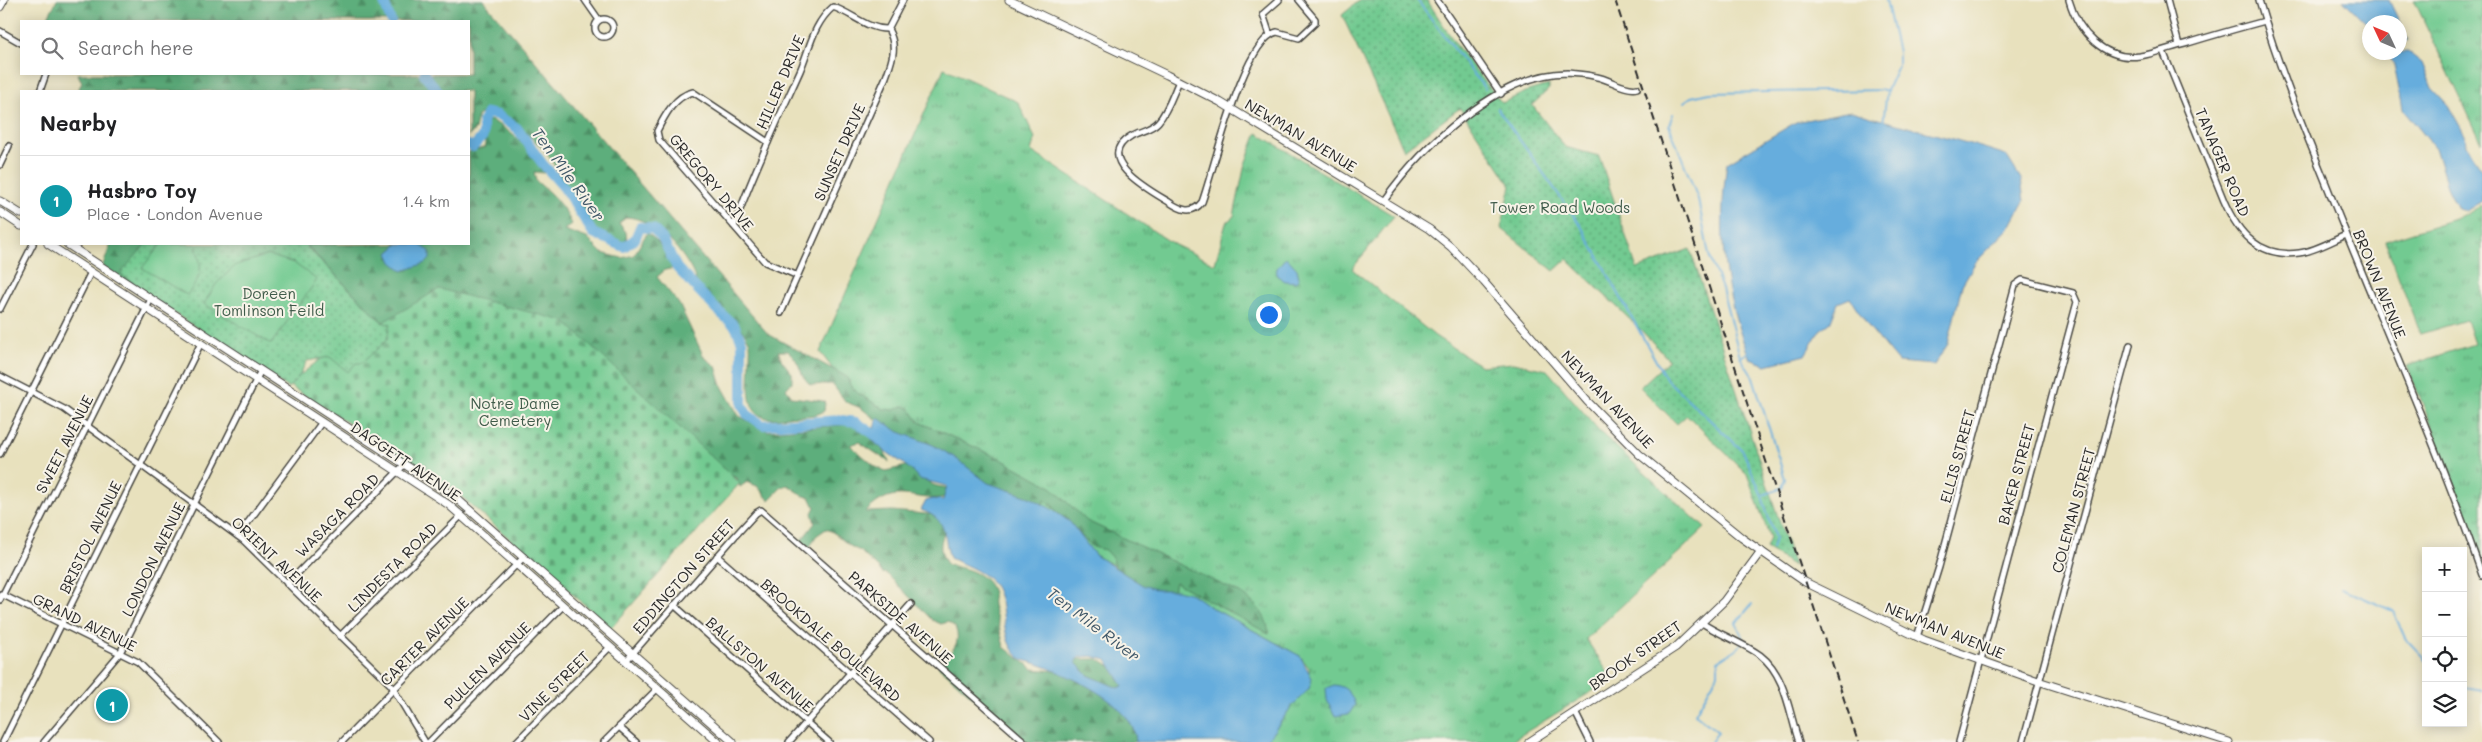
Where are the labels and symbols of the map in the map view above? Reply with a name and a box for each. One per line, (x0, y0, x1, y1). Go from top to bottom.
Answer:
north arrow (2362, 15, 2407, 60)
street label: HILLER DRIVE (751, 31, 809, 132)
street label: NEWMAN AVENUE (1241, 94, 1361, 177)
street label: SUNSET DRIVE (809, 100, 870, 204)
street label: TANAGER ROAD (2191, 104, 2255, 220)
water label: Ten Mile River (528, 123, 610, 225)
street label: GREGORY DRIVE (665, 129, 759, 235)
park label: Tower Road Woods (1490, 197, 1630, 217)
street label: BROWN AVENUE (2349, 227, 2411, 342)
park label: Doreen Tomlinson Feild (214, 283, 324, 320)
your location (1256, 302, 1282, 328)
street label: NEWMAN AVENUE (1557, 346, 1659, 453)
street label: SWEET AVENUE (31, 391, 98, 497)
park label: Notre Dame Cemetery (470, 393, 560, 430)
street label: ELLIS STREET (1935, 407, 1979, 505)
street label: DAGGETT AVENUE (347, 417, 465, 506)
street label: BAKER STREET (1993, 421, 2039, 527)
street label: COLEMAN STREET (2047, 445, 2099, 575)
street label: WASAGA ROAD (291, 469, 383, 561)
street label: BRISTOL AVENUE (54, 477, 126, 597)
street label: LONDON AVENUE (117, 498, 190, 620)
street label: ORIENT AVENUE (227, 512, 327, 606)
street label: EDDINGTON STREET (628, 514, 738, 638)
street label: LINDESTA ROAD (343, 518, 441, 616)
street label: PARKSIDE AVENUE (845, 566, 958, 668)
street label: BROOKDALE BOULEVARD (757, 574, 905, 706)
water label: Ten Mile River (1043, 582, 1145, 666)
street label: GRAND AVENUE (30, 588, 141, 656)
street label: CARTER AVENUE (375, 592, 473, 690)
street label: NEWMAN AVENUE (1882, 597, 2008, 663)
street label: BALLSTON AVENUE (702, 612, 818, 716)
street label: BROOK STREET (1585, 616, 1685, 694)
street label: PULLEN AVENUE (439, 617, 535, 713)
street label: VINE STREET (514, 646, 594, 726)
pin: 1 (96, 686, 128, 724)

